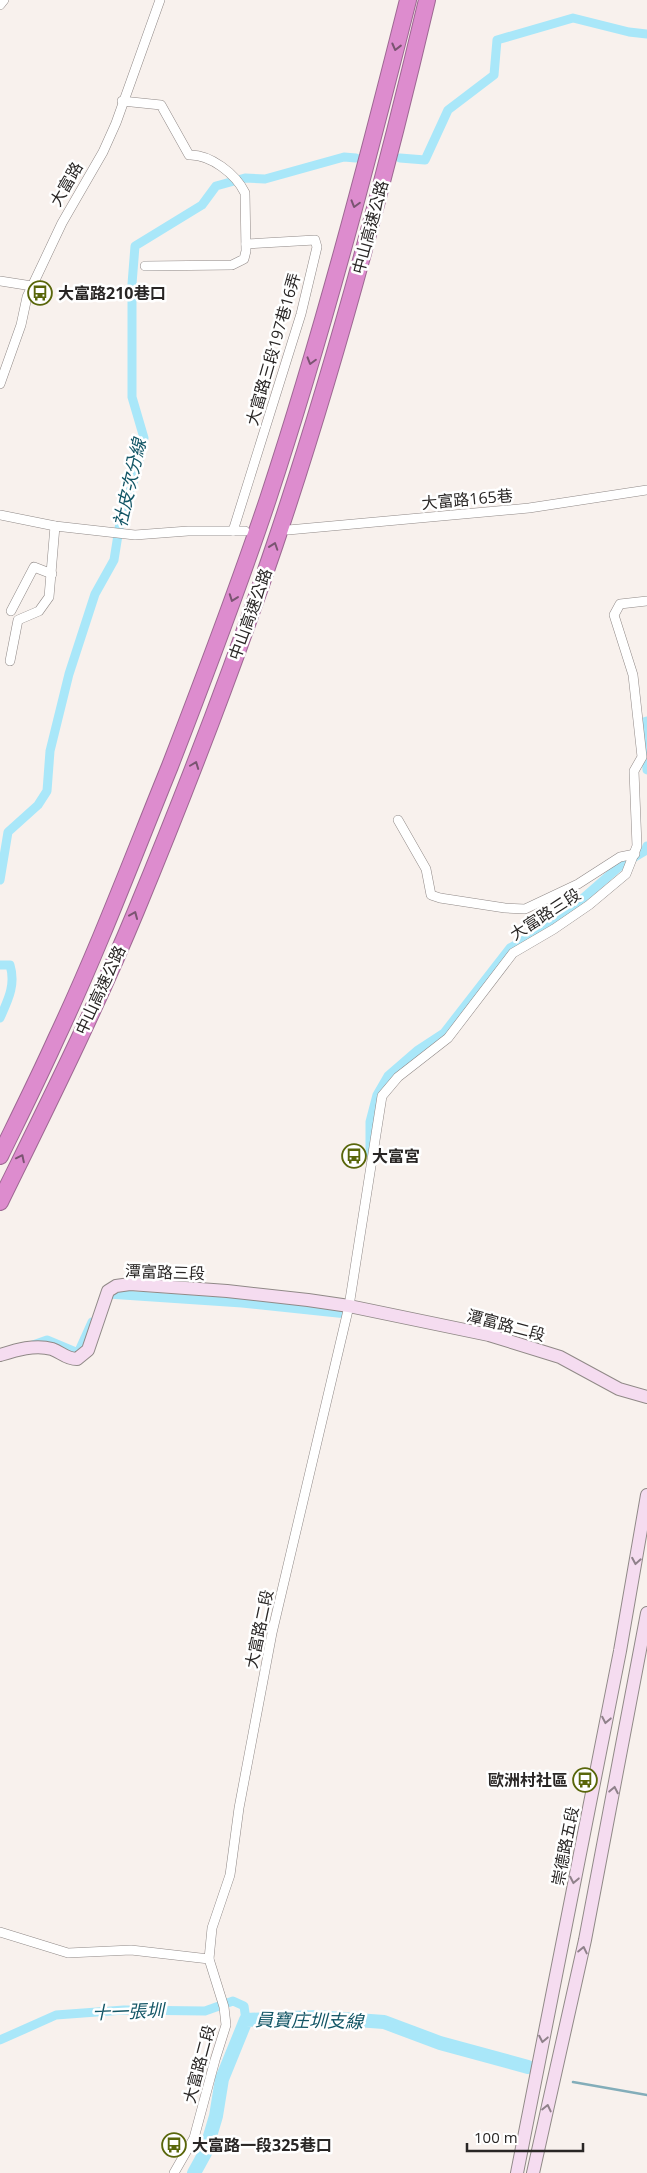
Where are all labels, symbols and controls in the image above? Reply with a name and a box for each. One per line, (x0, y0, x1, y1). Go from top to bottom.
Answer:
one-way arrow (391, 43, 402, 52)
street label: 大富路 (44, 158, 88, 210)
street label: 中山高速公路 (347, 178, 393, 276)
one-way arrow (350, 200, 360, 208)
street label: 大富路三段197巷16弄 (241, 270, 305, 428)
bus stop icon: 大富路210巷口 (27, 280, 53, 306)
place label: 大富路210巷口 (58, 282, 165, 304)
one-way arrow (306, 356, 316, 364)
water label: 社皮次分線 (107, 434, 151, 529)
street label: 大富路165巷 (420, 484, 514, 514)
one-way arrow (268, 542, 278, 551)
street label: 中山高速公路 (223, 565, 277, 663)
one-way arrow (229, 594, 239, 602)
one-way arrow (189, 761, 199, 769)
street label: 大富路三段 (505, 883, 585, 945)
one-way arrow (128, 911, 139, 920)
street label: 中山高速公路 (70, 942, 130, 1038)
bus stop icon: 大富宮 (341, 1143, 367, 1169)
place label: 大富宮 (372, 1145, 420, 1167)
one-way arrow (15, 1154, 25, 1163)
street label: 潭富路三段 (125, 1260, 205, 1284)
street label: 潭富路二段 (465, 1304, 547, 1346)
one-way arrow (631, 1556, 641, 1565)
street label: 大富路二段 (240, 1588, 278, 1670)
one-way arrow (601, 1716, 612, 1725)
bus stop icon: 歐洲村社區 (572, 1767, 598, 1793)
place label: 歐洲村社區 (488, 1769, 568, 1791)
one-way arrow (608, 1786, 618, 1795)
street label: 崇德路五段 (547, 1805, 583, 1887)
one-way arrow (570, 1875, 580, 1884)
one-way arrow (577, 1945, 587, 1954)
water label: 十一張圳 (92, 1998, 167, 2024)
water label: 員寶庄圳支線 (255, 2007, 365, 2033)
street label: 大富路二段 (178, 2023, 220, 2105)
one-way arrow (538, 2035, 549, 2044)
one-way arrow (542, 2104, 552, 2113)
scale bar (467, 2120, 583, 2152)
text: 100 m (474, 2127, 518, 2147)
bus stop icon: 大富路一段325巷口 (161, 2132, 187, 2158)
place label: 大富路一段325巷口 (192, 2134, 331, 2156)

